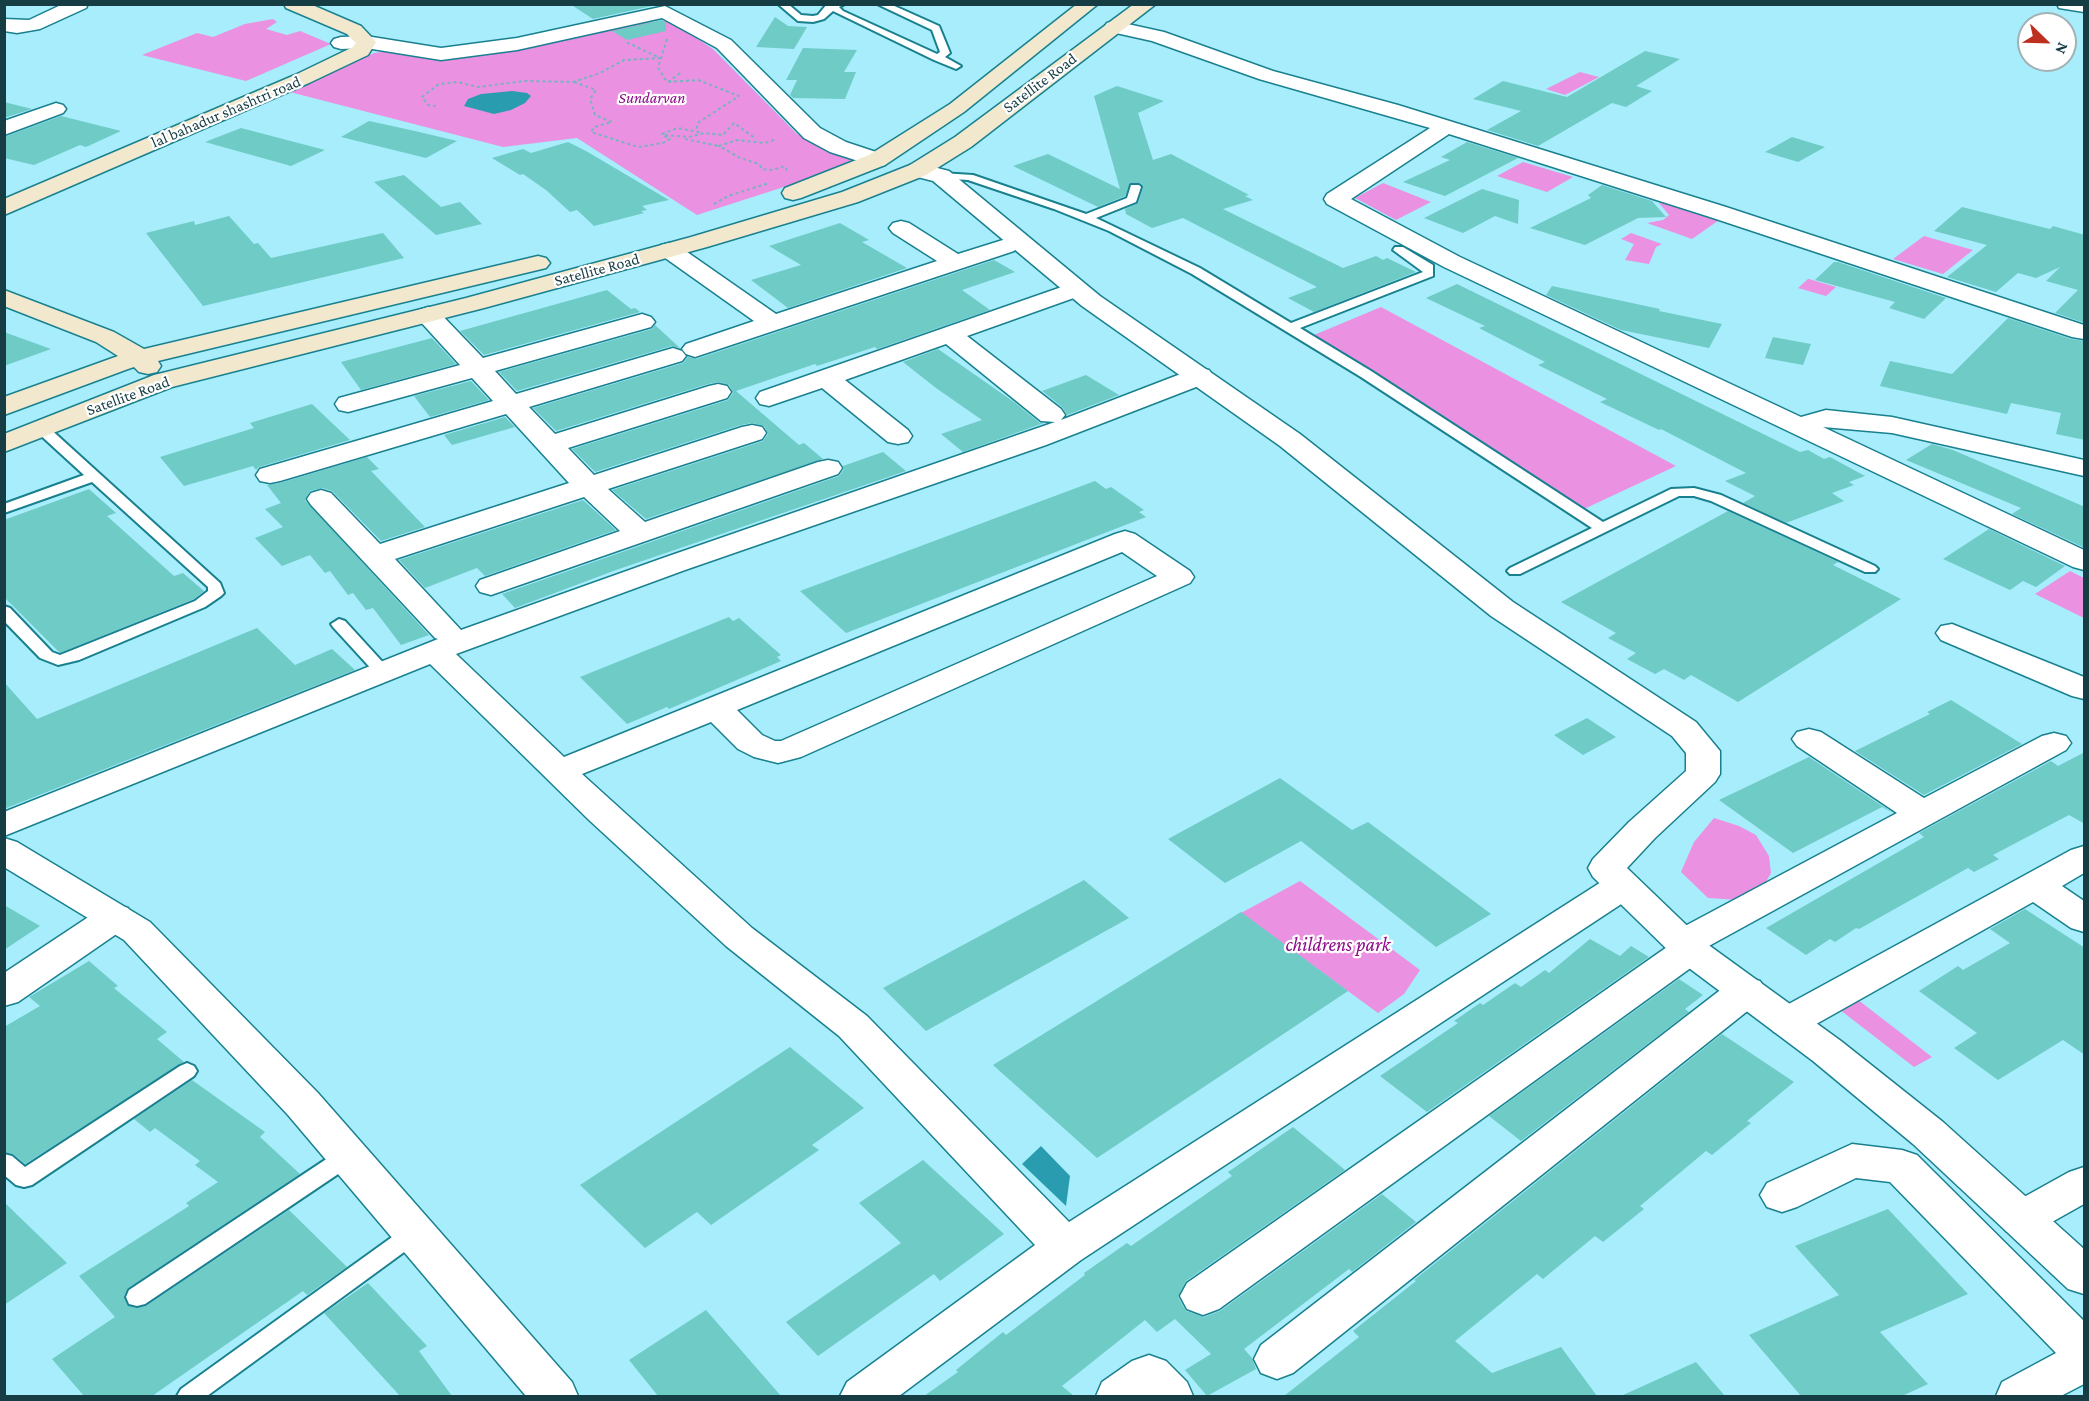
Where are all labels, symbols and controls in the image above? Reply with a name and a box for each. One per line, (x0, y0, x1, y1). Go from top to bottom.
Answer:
north arrow (2017, 12, 2077, 72)
text: N (2052, 40, 2072, 57)
street label: Satellite Road (999, 49, 1081, 117)
street label: lal bahadur shashtri road (148, 72, 304, 152)
park label: Sundarvan (619, 88, 685, 108)
street label: Satellite Road (552, 249, 642, 291)
street label: Satellite Road (84, 372, 172, 420)
park label: childrens park (1285, 933, 1391, 957)

